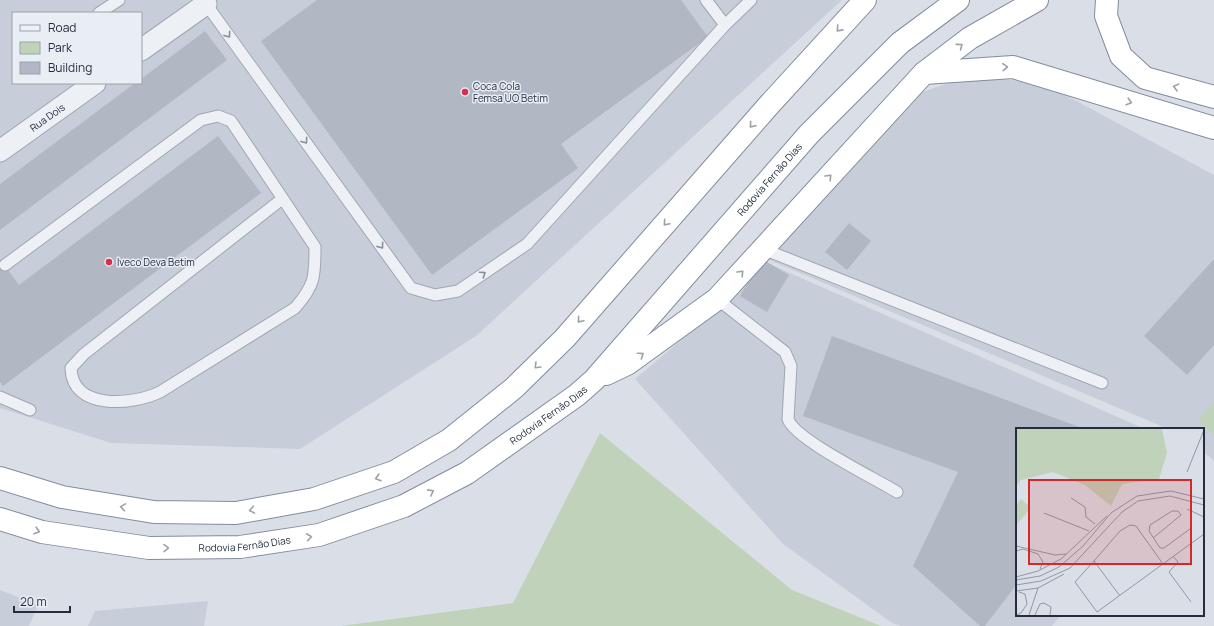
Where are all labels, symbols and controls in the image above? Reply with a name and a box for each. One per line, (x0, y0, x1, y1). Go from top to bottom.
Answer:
legend (12, 12, 142, 84)
text: Road (48, 19, 76, 36)
one-way arrow (836, 24, 844, 32)
one-way arrow (224, 31, 231, 38)
text: Park (48, 39, 73, 56)
one-way arrow (956, 43, 963, 51)
text: Building (48, 59, 92, 76)
one-way arrow (1002, 63, 1008, 72)
place label: Coca Cola Femsa UO Betim (473, 79, 548, 105)
one-way arrow (1173, 83, 1180, 91)
marker: Coca Cola Femsa UO Betim (460, 87, 470, 97)
one-way arrow (1126, 97, 1133, 106)
street label: Rua Dois (27, 100, 68, 135)
one-way arrow (749, 120, 756, 128)
one-way arrow (300, 136, 307, 143)
street label: Rodovia Fernão Dias (734, 140, 805, 219)
one-way arrow (824, 174, 832, 182)
one-way arrow (663, 218, 670, 225)
one-way arrow (376, 242, 384, 249)
place label: Iveco Deva Betim (117, 255, 195, 269)
marker: Iveco Deva Betim (104, 257, 114, 267)
one-way arrow (736, 270, 744, 278)
one-way arrow (479, 271, 486, 279)
one-way arrow (577, 316, 584, 323)
one-way arrow (636, 353, 643, 360)
one-way arrow (534, 361, 542, 369)
street label: Rodovia Fernão Dias (507, 382, 590, 448)
inset map (1016, 428, 1204, 616)
one-way arrow (374, 473, 381, 482)
one-way arrow (426, 490, 434, 497)
one-way arrow (120, 503, 126, 512)
one-way arrow (249, 505, 255, 514)
one-way arrow (33, 526, 40, 535)
street label: Rodovia Fernão Dias (198, 532, 292, 554)
one-way arrow (306, 533, 312, 542)
one-way arrow (163, 544, 169, 552)
scale bar (14, 588, 70, 614)
text: 20 m (20, 593, 47, 610)

